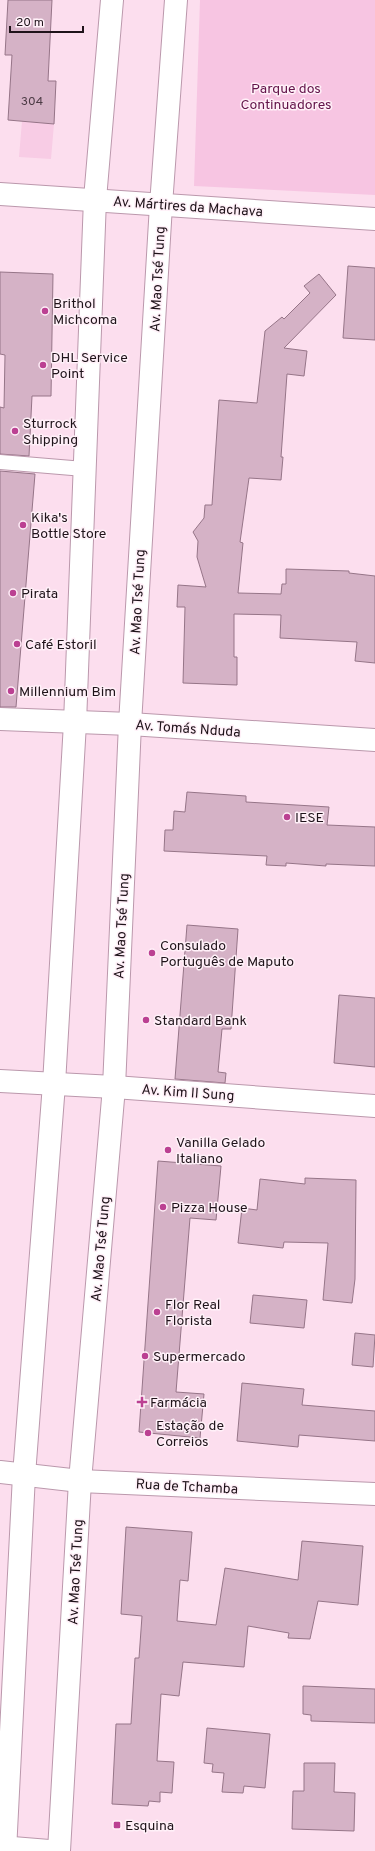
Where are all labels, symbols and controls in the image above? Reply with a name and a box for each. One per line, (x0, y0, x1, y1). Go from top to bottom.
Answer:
scale bar (10, 8, 83, 34)
text: 20 m (16, 15, 44, 31)
park label: Parque dos Continuadores (240, 81, 332, 114)
house number: 304 (21, 94, 43, 110)
street label: Av. Mártires da Machava (112, 194, 263, 221)
street label: Av. Mao Tsé Tung (147, 226, 170, 332)
place label: Brithol Michcoma (53, 296, 117, 329)
marker: Brithol Michcoma (40, 306, 50, 316)
place label: DHL Service Point (51, 350, 128, 383)
marker: DHL Service Point (38, 360, 48, 370)
place label: Sturrock Shipping (23, 416, 78, 449)
marker: Sturrock Shipping (10, 426, 20, 436)
place label: Kika's Bottle Store (31, 510, 106, 543)
marker: Kika's Bottle Store (18, 520, 28, 530)
street label: Av. Mao Tsé Tung (127, 549, 150, 655)
place label: Pirata (21, 586, 58, 603)
marker: Pirata (8, 588, 18, 598)
place label: Café Estoril (25, 637, 97, 654)
marker: Café Estoril (12, 639, 22, 649)
place label: Millennium Bim (19, 684, 116, 701)
marker: Millennium Bim (6, 686, 16, 696)
street label: Av. Tomás Nduda (135, 717, 241, 742)
place label: IESE (295, 810, 324, 827)
marker: IESE (282, 812, 292, 822)
street label: Av. Mao Tsé Tung (111, 873, 134, 979)
place label: Consulado Português de Maputo (160, 938, 294, 971)
marker: Consulado Português de Maputo (147, 948, 157, 958)
place label: Standard Bank (154, 1013, 247, 1030)
marker: Standard Bank (141, 1015, 151, 1025)
street label: Av. Kim II Sung (141, 1082, 235, 1105)
place label: Vanilla Gelado Italiano (176, 1135, 265, 1168)
marker: Vanilla Gelado Italiano (163, 1145, 173, 1155)
street label: Av. Mao Tsé Tung (88, 1196, 115, 1303)
place label: Pizza House (171, 1200, 248, 1217)
marker: Pizza House (158, 1202, 168, 1212)
place label: Flor Real Florista (165, 1297, 220, 1330)
marker: Flor Real Florista (152, 1307, 162, 1317)
place label: Supermercado (153, 1349, 246, 1366)
marker: Supermercado (140, 1351, 150, 1361)
place label: Farmácia (150, 1395, 207, 1412)
marker: Farmácia (137, 1397, 147, 1407)
place label: Estação de Correios (156, 1418, 224, 1451)
marker: Estação de Correios (143, 1428, 153, 1438)
street label: Rua de Tchamba (135, 1476, 239, 1499)
street label: Av. Mao Tsé Tung (65, 1519, 88, 1625)
place label: Esquina (125, 1818, 174, 1835)
marker: Esquina (112, 1820, 122, 1830)

